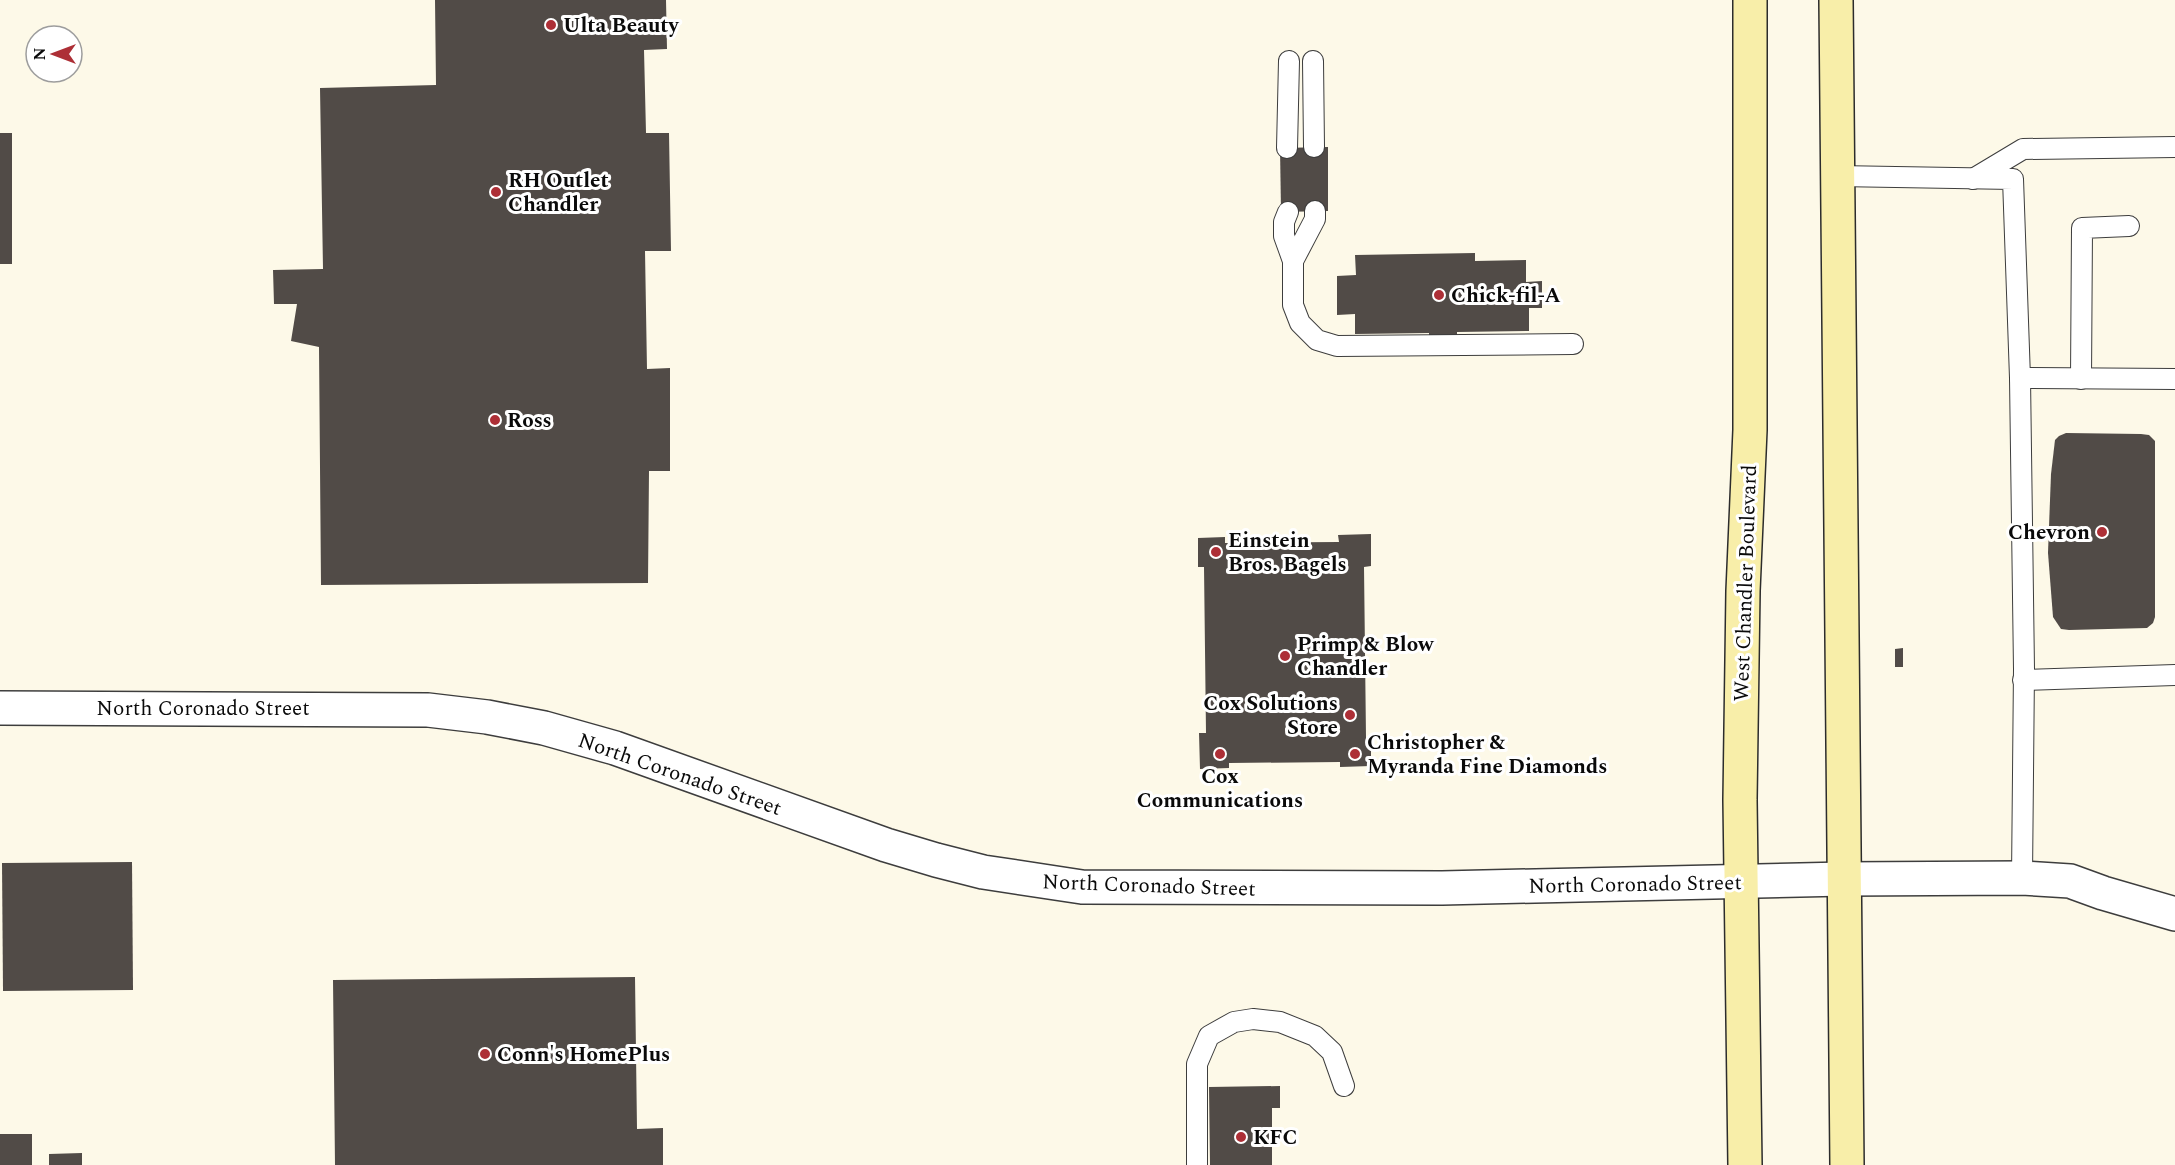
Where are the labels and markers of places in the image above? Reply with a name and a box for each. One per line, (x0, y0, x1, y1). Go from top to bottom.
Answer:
place label: Ulta Beauty (563, 10, 679, 42)
marker: Ulta Beauty (544, 18, 558, 32)
place label: RH Outlet Chandler (508, 165, 609, 221)
marker: RH Outlet Chandler (489, 185, 503, 199)
place label: Chick-fil-A (1451, 280, 1561, 312)
marker: Chick-fil-A (1432, 288, 1446, 302)
place label: Ross (507, 405, 552, 437)
marker: Ross (488, 413, 502, 427)
place label: Chevron (2008, 517, 2090, 549)
place label: Einstein Bros. Bagels (1228, 525, 1347, 581)
marker: Chevron (2095, 525, 2109, 539)
marker: Einstein Bros. Bagels (1209, 545, 1223, 559)
place label: Primp & Blow Chandler (1297, 629, 1435, 685)
marker: Primp & Blow Chandler (1278, 649, 1292, 663)
place label: Cox Solutions Store (1203, 688, 1338, 744)
marker: Cox Solutions Store (1343, 708, 1357, 722)
place label: Christopher & Myranda Fine Diamonds (1367, 727, 1608, 783)
marker: Cox Communications (1213, 747, 1227, 761)
marker: Christopher & Myranda Fine Diamonds (1348, 747, 1362, 761)
place label: Cox Communications (1137, 761, 1303, 817)
place label: Conn's HomePlus (497, 1039, 670, 1071)
marker: Conn's HomePlus (478, 1047, 492, 1061)
place label: KFC (1253, 1122, 1297, 1154)
marker: KFC (1234, 1130, 1248, 1144)

